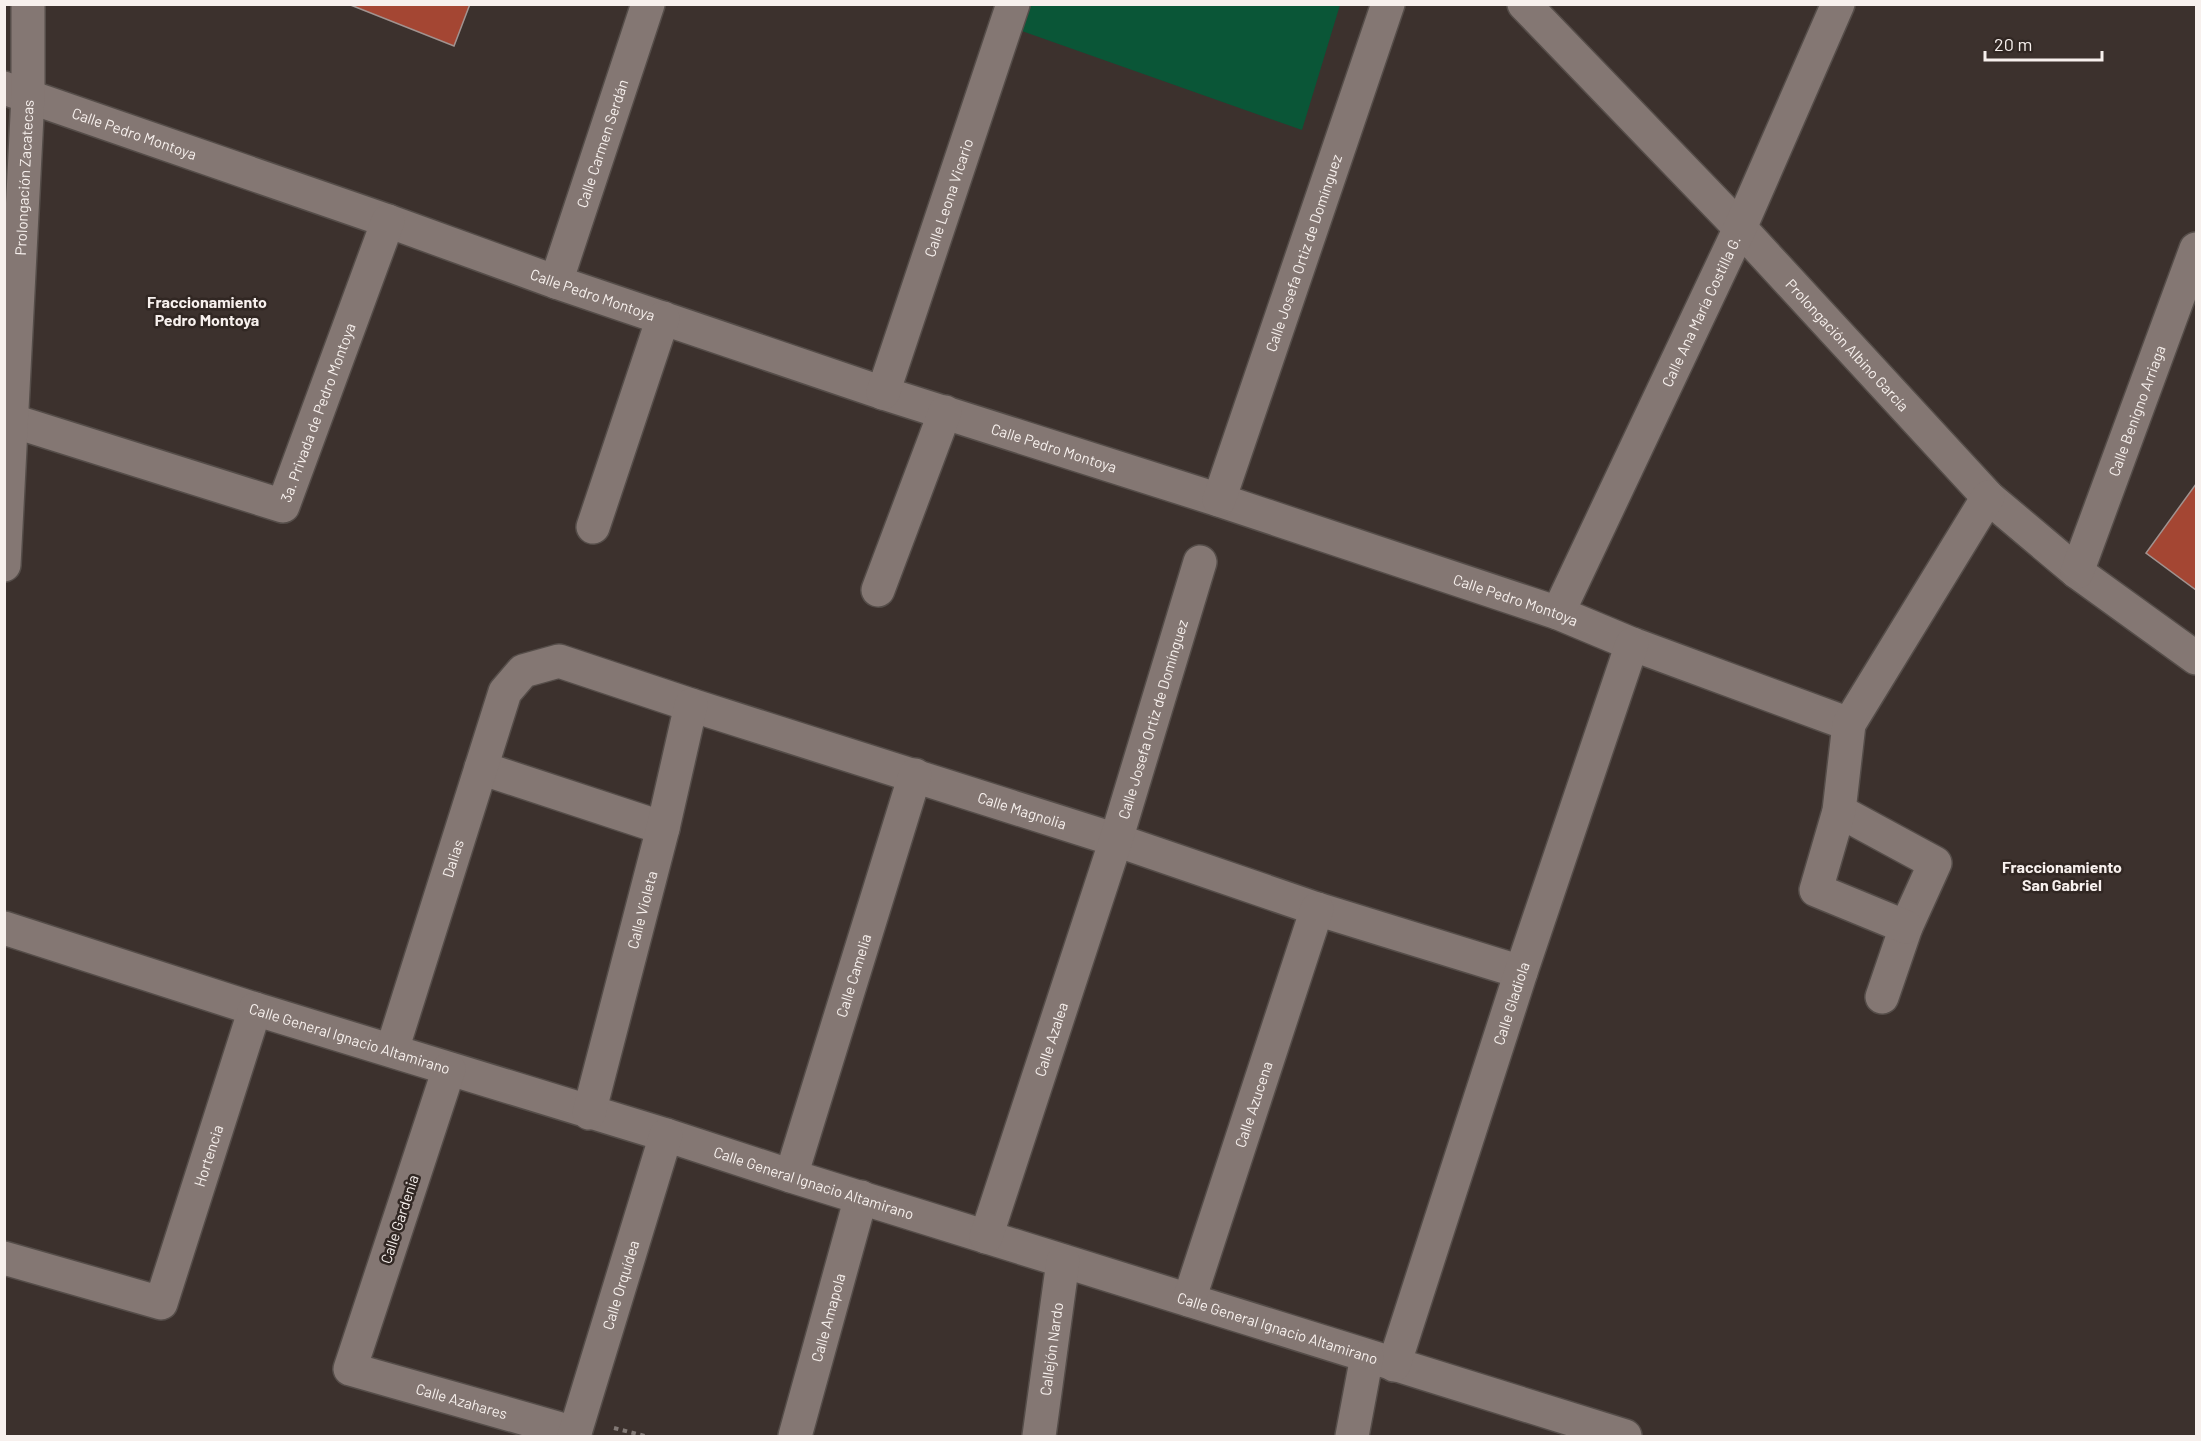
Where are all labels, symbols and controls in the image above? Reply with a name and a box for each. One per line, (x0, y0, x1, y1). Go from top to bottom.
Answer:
scale bar (1985, 24, 2102, 62)
text: 20 m (1994, 33, 2032, 55)
street label: Calle Carmen Serdán (572, 77, 632, 210)
street label: Prolongación Zacatecas (11, 99, 37, 256)
street label: Calle Pedro Montoya (70, 103, 199, 163)
street label: Calle Leona Vicario (920, 136, 976, 259)
street label: Calle Josefa Ortiz de Domínguez (1261, 152, 1345, 354)
street label: Calle Ana María Costilla G. (1657, 233, 1744, 389)
street label: Calle Pedro Montoya (528, 265, 658, 324)
street label: Prolongación Albino García (1782, 275, 1913, 415)
district label: Fraccionamiento Pedro Montoya (147, 292, 267, 329)
street label: 3a. Privada de Pedro Montoya (276, 320, 359, 504)
street label: Calle Benigno Arriaga (2104, 343, 2169, 479)
street label: Calle Pedro Montoya (989, 419, 1119, 476)
street label: Calle Pedro Montoya (1451, 570, 1581, 629)
street label: Calle Josefa Ortiz de Domínguez (1114, 617, 1191, 821)
street label: Calle Magnolia (975, 788, 1069, 833)
street label: Dalias (438, 837, 467, 880)
district label: Fraccionamiento San Gabriel (2002, 857, 2122, 894)
street label: Calle Violeta (623, 869, 661, 951)
street label: Calle Camelia (832, 931, 874, 1019)
street label: Calle Gladiola (1489, 960, 1533, 1047)
street label: Calle General Ignacio Altamirano (247, 999, 452, 1077)
street label: Calle Azalea (1030, 1000, 1071, 1079)
street label: Calle Azucena (1231, 1059, 1276, 1150)
street label: Hortencia (190, 1122, 226, 1189)
street label: Calle General Ignacio Altamirano (711, 1142, 916, 1223)
street label: Calle Gardenia (376, 1172, 422, 1266)
street label: Calle Orquídea (598, 1238, 642, 1332)
street label: Calle Amapola (807, 1271, 849, 1364)
street label: Calle General Ignacio Altamirano (1175, 1288, 1380, 1367)
street label: Callejón Nardo (1036, 1301, 1066, 1397)
street label: Calle Azahares (414, 1379, 509, 1422)

